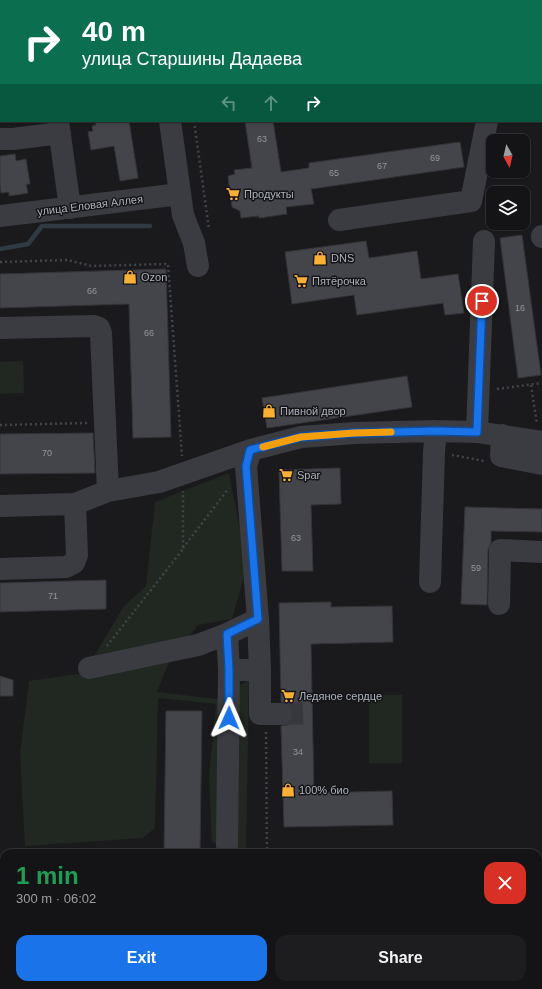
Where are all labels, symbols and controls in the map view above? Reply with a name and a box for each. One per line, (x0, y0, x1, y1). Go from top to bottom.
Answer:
icon: right (16, 16, 68, 68)
text: 40 m (82, 16, 146, 47)
text: улица Старшины Дадаева (82, 49, 302, 69)
icon: left (218, 92, 240, 114)
icon: ahead (260, 92, 282, 114)
icon: right (302, 92, 324, 114)
house number: 63 (257, 134, 267, 144)
north arrow (486, 134, 530, 178)
map controls (486, 134, 530, 230)
house number: 69 (430, 153, 440, 163)
house number: 67 (377, 161, 387, 171)
house number: 65 (329, 168, 339, 178)
supermarket icon: Продукты (225, 186, 241, 202)
button: layers (486, 186, 530, 230)
place label: Продукты (244, 188, 294, 200)
street label: улица Еловая Аллея (36, 193, 144, 217)
shop icon: DNS (312, 250, 328, 266)
place label: DNS (331, 252, 354, 264)
shop icon: Ozon (122, 269, 138, 285)
place label: Ozon (141, 271, 167, 283)
supermarket icon: Пятёрочка (293, 273, 309, 289)
place label: Пятёрочка (312, 275, 367, 287)
pin (465, 284, 499, 318)
house number: 66 (87, 286, 97, 296)
icon: arrive (471, 290, 493, 312)
house number: 16 (515, 303, 525, 313)
house number: 66 (144, 328, 154, 338)
shop icon: Пивной двор (261, 403, 277, 419)
place label: Пивной двор (280, 405, 346, 417)
house number: 70 (42, 448, 52, 458)
supermarket icon: Spar (278, 467, 294, 483)
place label: Spar (297, 469, 321, 481)
house number: 63 (291, 533, 301, 543)
house number: 59 (471, 563, 481, 573)
house number: 71 (48, 591, 58, 601)
supermarket icon: Ледяное сердце (280, 688, 296, 704)
place label: Ледяное сердце (299, 690, 382, 702)
position arrow (208, 697, 250, 739)
house number: 34 (293, 747, 303, 757)
shop icon: 100% био (280, 782, 296, 798)
place label: 100% био (299, 784, 349, 796)
text: 1 min (16, 862, 79, 889)
button: close (484, 862, 526, 904)
text: 300 m · 06:02 (16, 891, 96, 906)
button: Exit (16, 935, 267, 981)
button: Share (275, 935, 526, 981)

